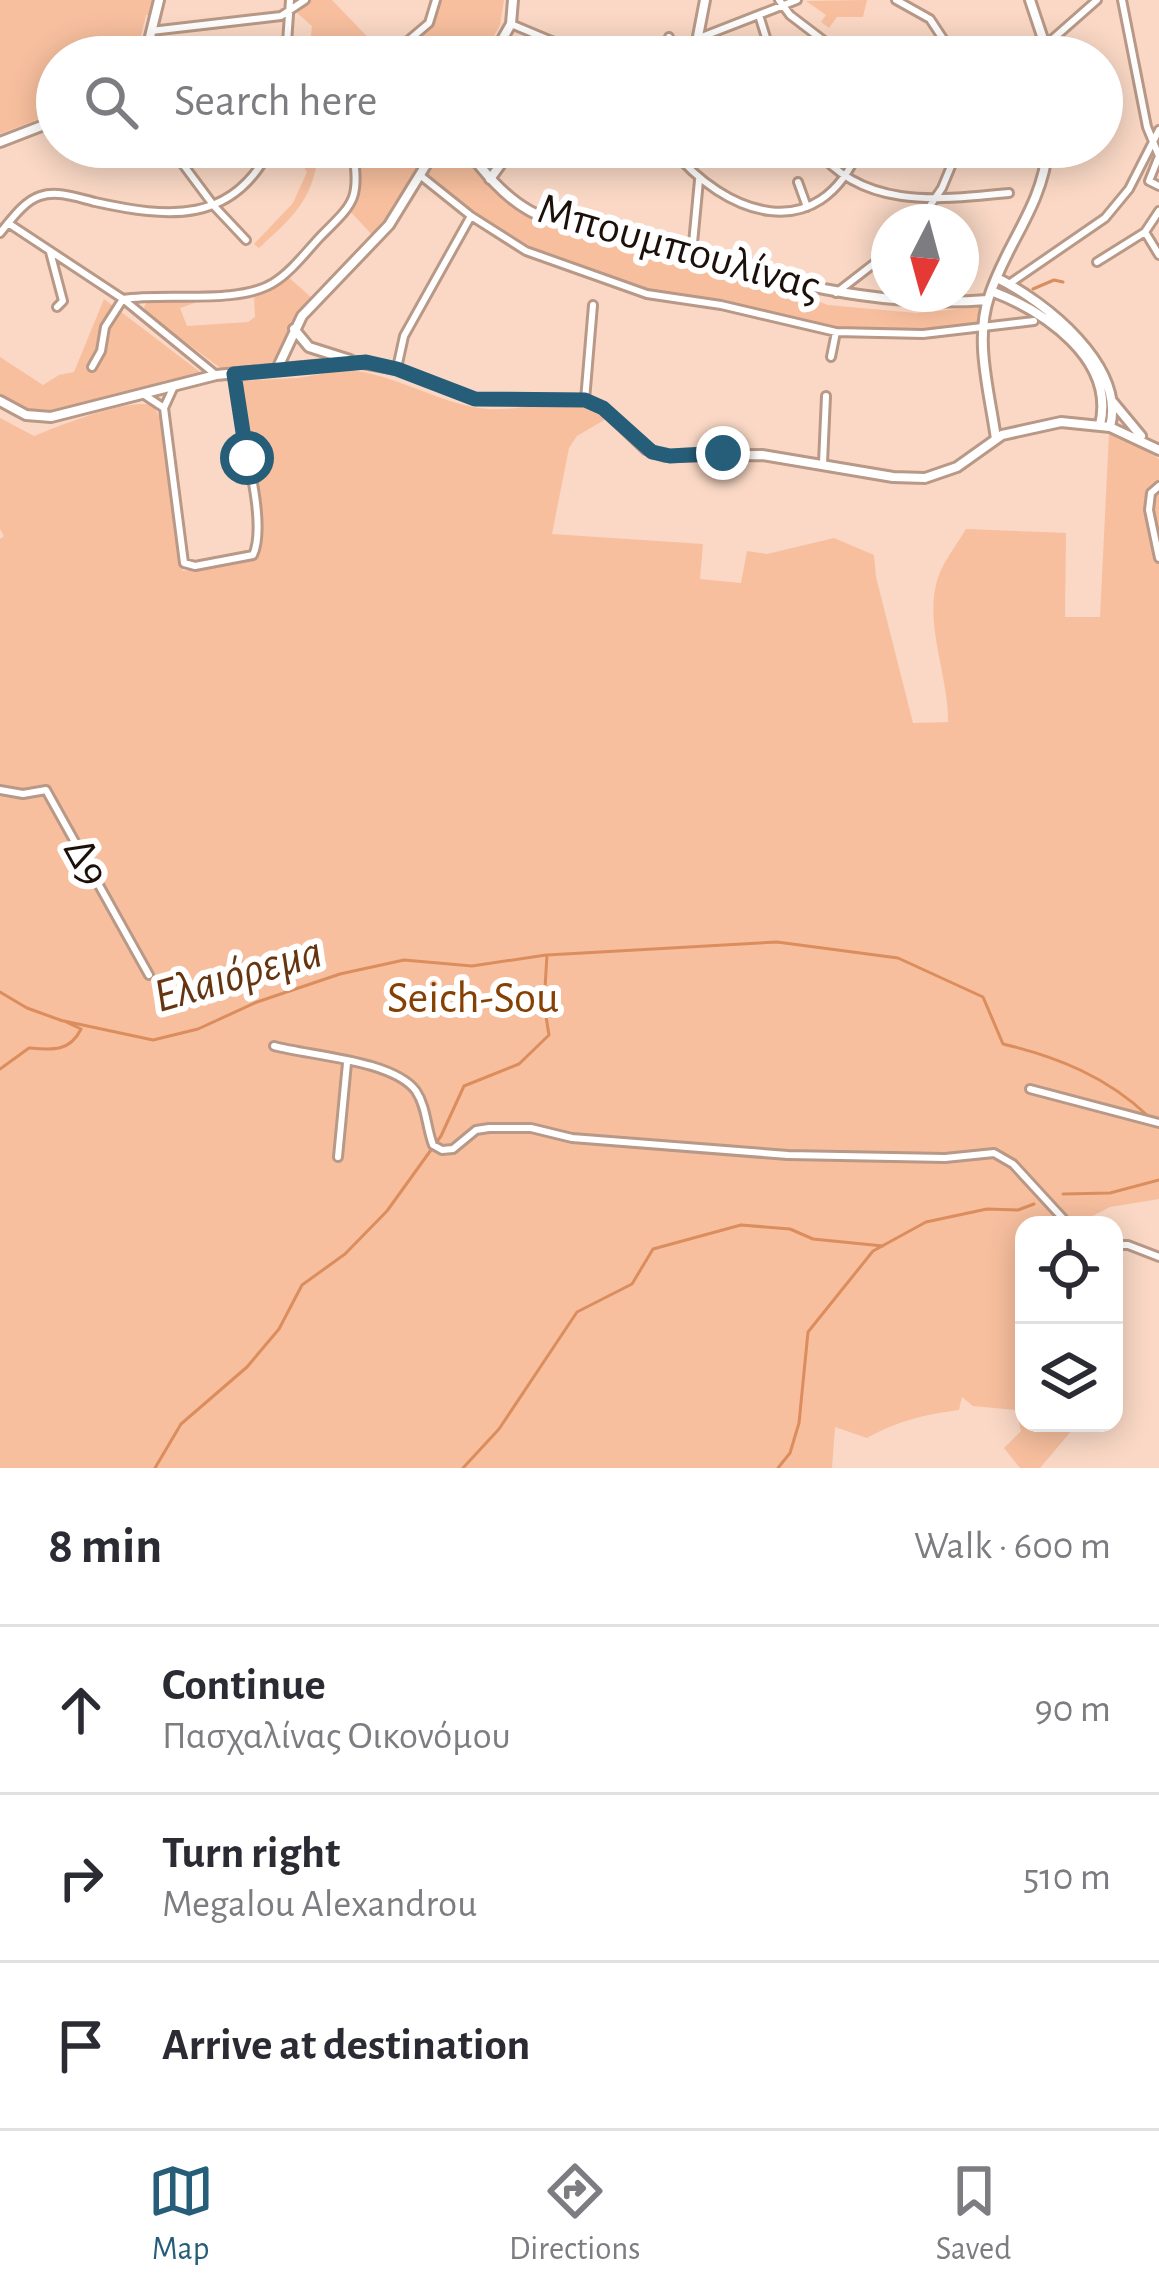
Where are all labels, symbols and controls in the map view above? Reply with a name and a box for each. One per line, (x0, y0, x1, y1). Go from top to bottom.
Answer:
search box (36, 36, 1123, 168)
icon: search (78, 69, 144, 135)
text: Search here (174, 79, 377, 124)
street label: Μπουμπουλίνας (533, 186, 825, 310)
north arrow (871, 204, 979, 312)
route end (696, 426, 750, 480)
route start (220, 431, 274, 485)
street label: Δ9 (55, 831, 117, 893)
water label: Ελαιόρεμα (148, 928, 328, 1022)
park label: Seich-Sou (387, 976, 559, 1021)
map controls (1015, 1216, 1123, 1432)
button: locate (1015, 1216, 1123, 1324)
button: layers (1015, 1324, 1123, 1432)
text: 8 min (48, 1521, 162, 1572)
text: Walk · 600 m (914, 1527, 1111, 1566)
text: Continue (162, 1663, 326, 1708)
icon: ahead (48, 1677, 114, 1743)
text: 90 m (1034, 1690, 1111, 1729)
text: Πασχαλίνας Οικονόμου (162, 1717, 511, 1756)
text: Turn right (162, 1831, 340, 1876)
icon: right (48, 1845, 114, 1911)
text: 510 m (1023, 1858, 1111, 1897)
text: Megalou Alexandrou (162, 1885, 477, 1924)
icon: arrive (48, 2013, 114, 2079)
text: Arrive at destination (162, 2023, 530, 2068)
tab: Map (148, 2158, 214, 2270)
tab: Directions (509, 2158, 640, 2270)
tab: Saved (936, 2158, 1011, 2270)

